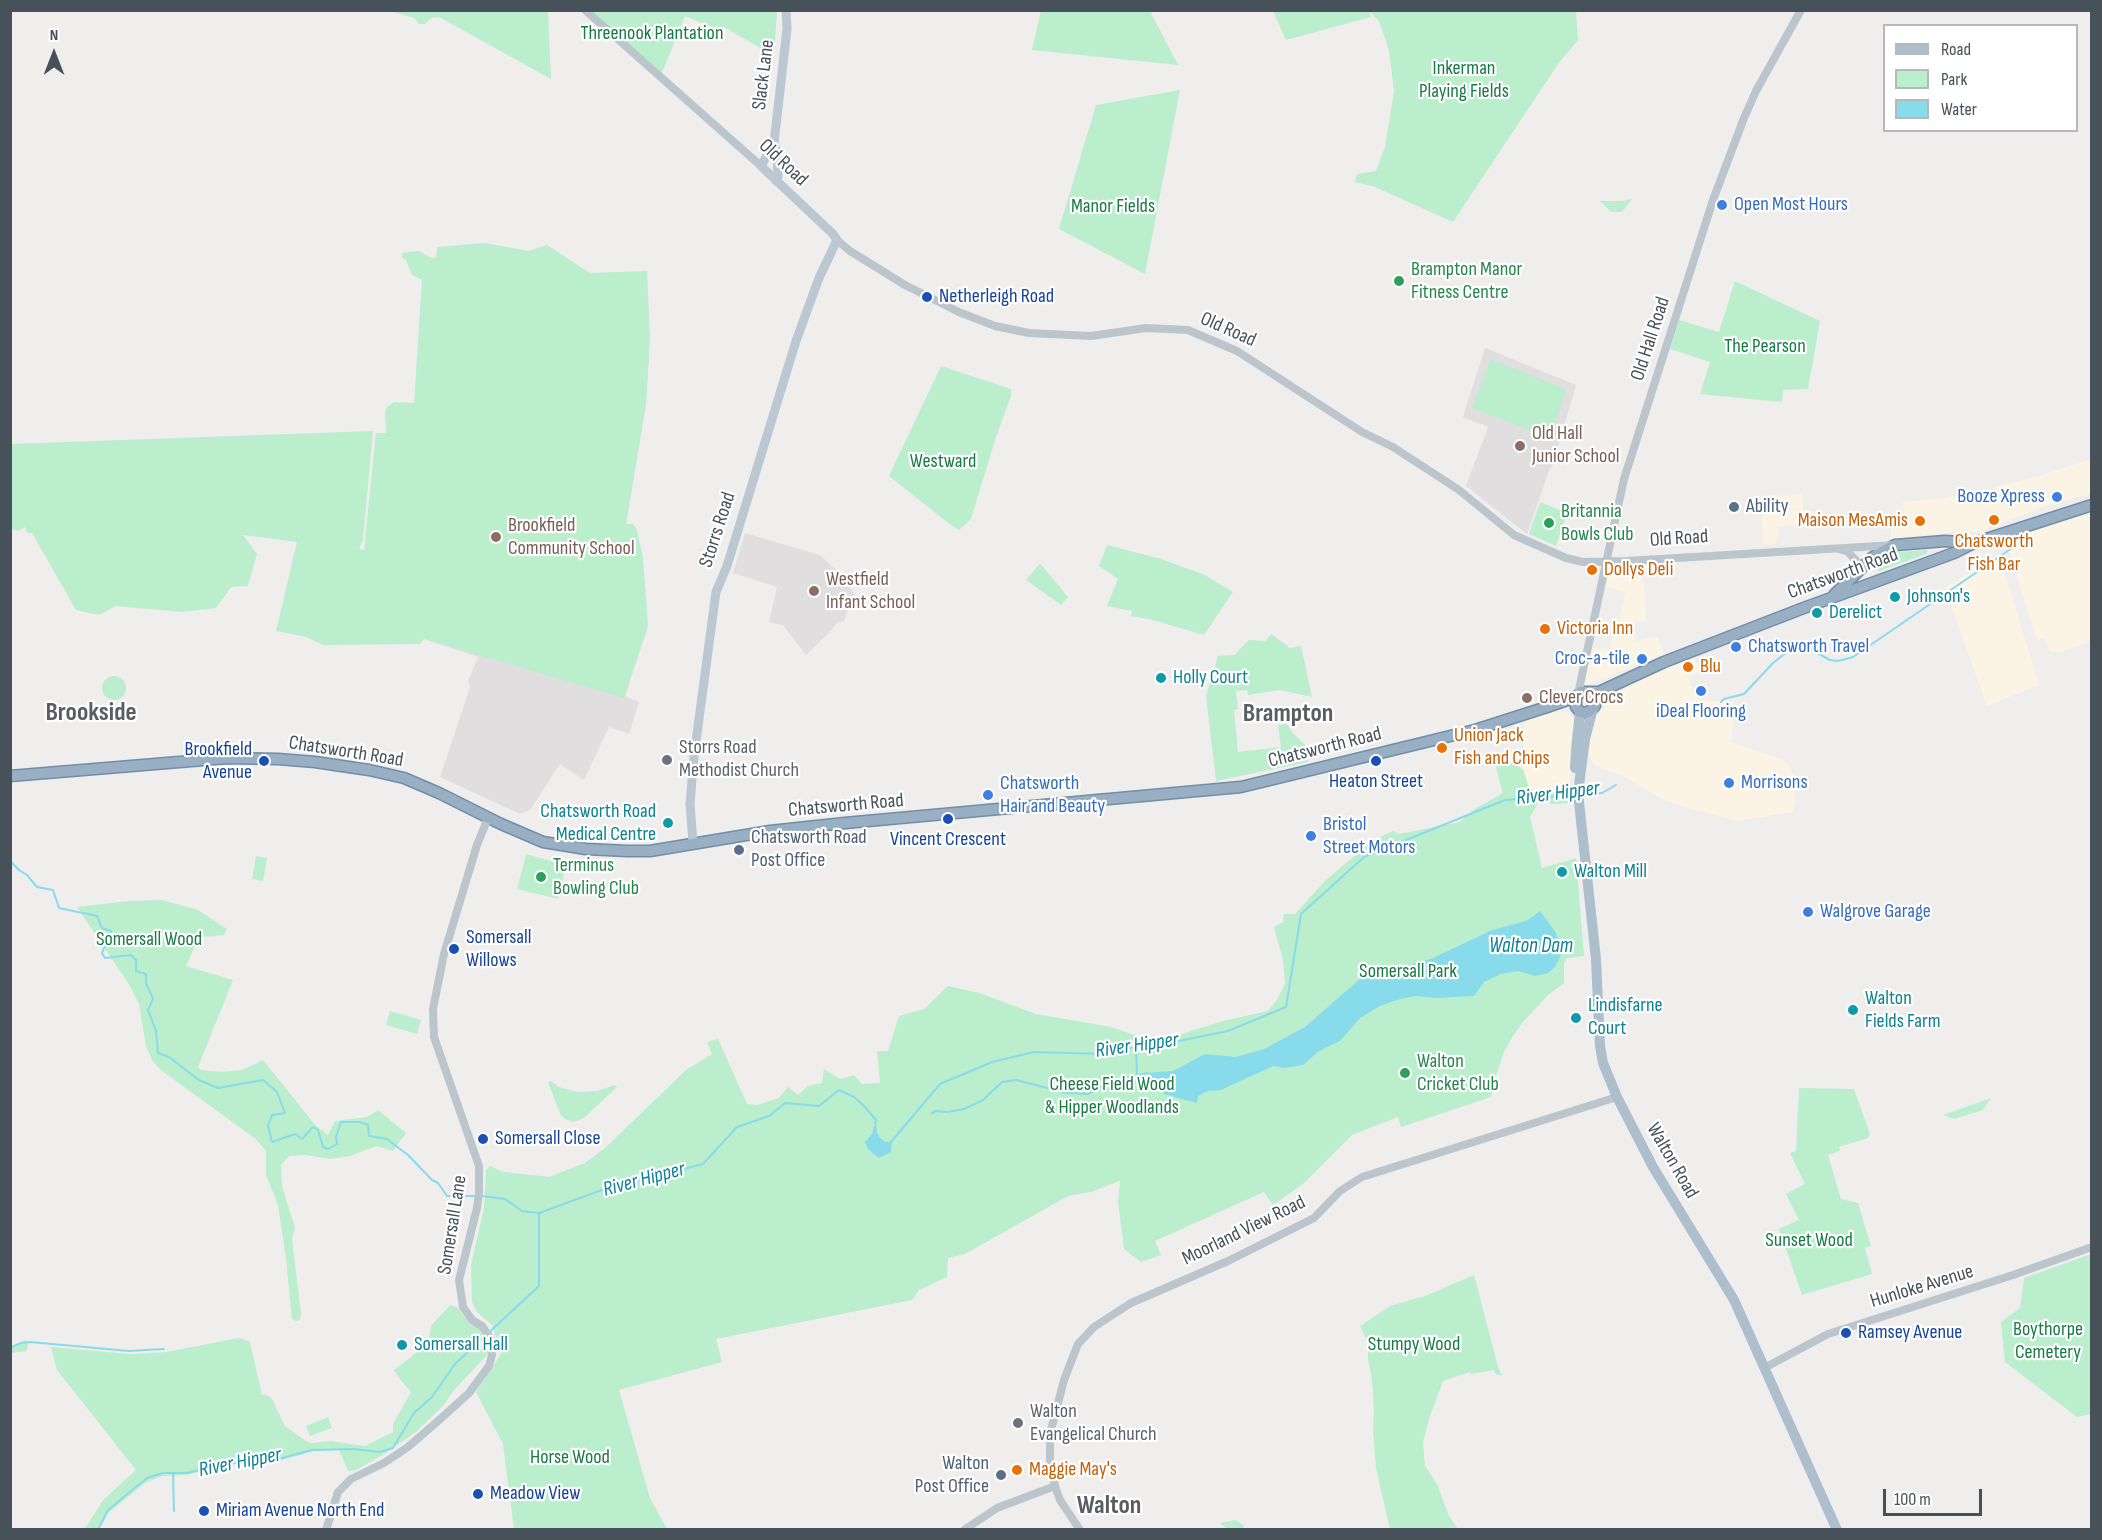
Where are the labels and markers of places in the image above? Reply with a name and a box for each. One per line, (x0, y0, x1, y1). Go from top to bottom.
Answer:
place label: Open Most Hours (1734, 193, 1848, 217)
marker: Open Most Hours (1715, 198, 1729, 212)
place label: Brampton Manor Fitness Centre (1411, 258, 1522, 305)
marker: Brampton Manor Fitness Centre (1392, 274, 1406, 288)
place label: Netherleigh Road (939, 285, 1054, 309)
marker: Netherleigh Road (920, 290, 934, 304)
place label: Old Hall Junior School (1532, 422, 1619, 469)
marker: Old Hall Junior School (1513, 439, 1527, 453)
place label: Booze Xpress (1957, 485, 2045, 509)
marker: Booze Xpress (2050, 490, 2064, 504)
place label: Ability (1746, 495, 1789, 519)
place label: Britannia Bowls Club (1561, 500, 1633, 547)
marker: Ability (1727, 500, 1741, 514)
place label: Maison MesAmis (1798, 509, 1908, 533)
marker: Chatsworth Fish Bar (1987, 513, 2001, 527)
place label: Brookfield Community School (508, 514, 635, 561)
marker: Maison MesAmis (1913, 514, 1927, 528)
marker: Britannia Bowls Club (1542, 516, 1556, 530)
marker: Brookfield Community School (489, 530, 503, 544)
place label: Chatsworth Fish Bar (1954, 530, 2034, 577)
place label: Dollys Deli (1604, 558, 1673, 582)
marker: Dollys Deli (1585, 563, 1599, 577)
place label: Westfield Infant School (826, 568, 915, 615)
marker: Westfield Infant School (807, 584, 821, 598)
place label: Johnson's (1907, 585, 1970, 609)
marker: Johnson's (1888, 590, 1902, 604)
place label: Derelict (1829, 601, 1882, 625)
marker: Derelict (1810, 606, 1824, 620)
place label: Victoria Inn (1557, 617, 1633, 641)
marker: Victoria Inn (1538, 622, 1552, 636)
place label: Chatsworth Travel (1748, 635, 1869, 659)
marker: Chatsworth Travel (1729, 640, 1743, 654)
place label: Croc-a-tile (1555, 647, 1630, 671)
marker: Croc-a-tile (1635, 652, 1649, 666)
place label: Blu (1700, 655, 1721, 679)
marker: Blu (1681, 660, 1695, 674)
place label: Holly Court (1173, 666, 1248, 690)
marker: Holly Court (1154, 671, 1168, 685)
marker: iDeal Flooring (1694, 684, 1708, 698)
place label: Clever Crocs (1539, 686, 1623, 710)
marker: Clever Crocs (1520, 691, 1534, 705)
place label: iDeal Flooring (1656, 700, 1746, 724)
place label: Union Jack Fish and Chips (1454, 724, 1550, 771)
place label: Storrs Road Methodist Church (679, 736, 799, 783)
place label: Brookfield Avenue (185, 738, 252, 785)
marker: Union Jack Fish and Chips (1435, 741, 1449, 755)
marker: Storrs Road Methodist Church (660, 753, 674, 767)
marker: Brookfield Avenue (257, 754, 271, 768)
marker: Heaton Street (1369, 754, 1383, 768)
place label: Heaton Street (1329, 770, 1423, 794)
place label: Morrisons (1741, 771, 1808, 795)
place label: Chatsworth Hair and Beauty (1000, 772, 1105, 819)
marker: Morrisons (1722, 776, 1736, 790)
marker: Chatsworth Hair and Beauty (981, 788, 995, 802)
place label: Chatsworth Road Medical Centre (540, 800, 656, 847)
marker: Vincent Crescent (941, 812, 955, 826)
place label: Bristol Street Motors (1323, 813, 1415, 860)
marker: Chatsworth Road Medical Centre (661, 816, 675, 830)
place label: Chatsworth Road Post Office (751, 826, 867, 873)
place label: Vincent Crescent (890, 828, 1006, 852)
marker: Bristol Street Motors (1304, 829, 1318, 843)
marker: Chatsworth Road Post Office (732, 843, 746, 857)
place label: Terminus Bowling Club (553, 854, 639, 901)
place label: Walton Mill (1574, 860, 1647, 884)
marker: Walton Mill (1555, 865, 1569, 879)
marker: Terminus Bowling Club (534, 870, 548, 884)
place label: Walgrove Garage (1820, 900, 1931, 924)
marker: Walgrove Garage (1801, 905, 1815, 919)
place label: Somersall Willows (466, 926, 531, 973)
marker: Somersall Willows (447, 942, 461, 956)
place label: Walton Fields Farm (1865, 987, 1941, 1034)
place label: Lindisfarne Court (1588, 994, 1663, 1041)
marker: Walton Fields Farm (1846, 1003, 1860, 1017)
marker: Lindisfarne Court (1569, 1011, 1583, 1025)
place label: Walton Cricket Club (1417, 1050, 1499, 1097)
marker: Walton Cricket Club (1398, 1066, 1412, 1080)
place label: Somersall Close (495, 1127, 601, 1151)
marker: Somersall Close (476, 1132, 490, 1146)
place label: Ramsey Avenue (1858, 1321, 1962, 1345)
marker: Ramsey Avenue (1839, 1326, 1853, 1340)
place label: Somersall Hall (414, 1333, 508, 1357)
marker: Somersall Hall (395, 1338, 409, 1352)
place label: Walton Evangelical Church (1030, 1400, 1157, 1447)
marker: Walton Evangelical Church (1011, 1416, 1025, 1430)
place label: Walton Post Office (915, 1452, 989, 1499)
place label: Maggie May's (1029, 1458, 1117, 1482)
marker: Maggie May's (1010, 1463, 1024, 1477)
marker: Walton Post Office (994, 1468, 1008, 1482)
place label: Meadow View (490, 1482, 580, 1506)
marker: Meadow View (471, 1487, 485, 1501)
place label: Miriam Avenue North End (216, 1499, 384, 1523)
marker: Miriam Avenue North End (197, 1504, 211, 1518)

